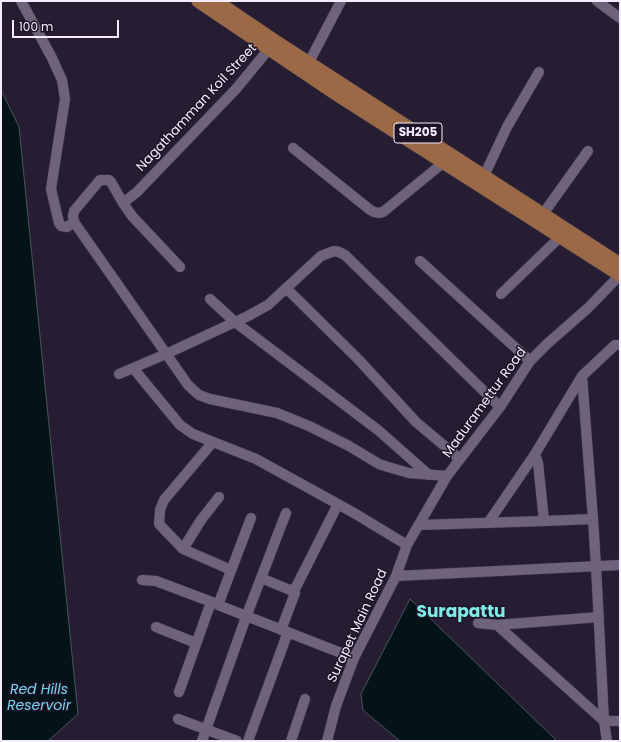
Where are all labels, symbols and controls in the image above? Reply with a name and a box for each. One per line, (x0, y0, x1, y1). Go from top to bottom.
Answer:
scale bar (14, 12, 121, 38)
text: 100 m (19, 18, 53, 35)
street label: Nagathamman Koil Street (134, 41, 260, 175)
road number: SH205 (394, 123, 442, 143)
street label: Maduramettur Road (440, 345, 530, 461)
street label: Surapet Main Road (325, 567, 391, 685)
district label: Surapattu (416, 603, 506, 623)
water label: Red Hills Reservoir (7, 682, 71, 714)

